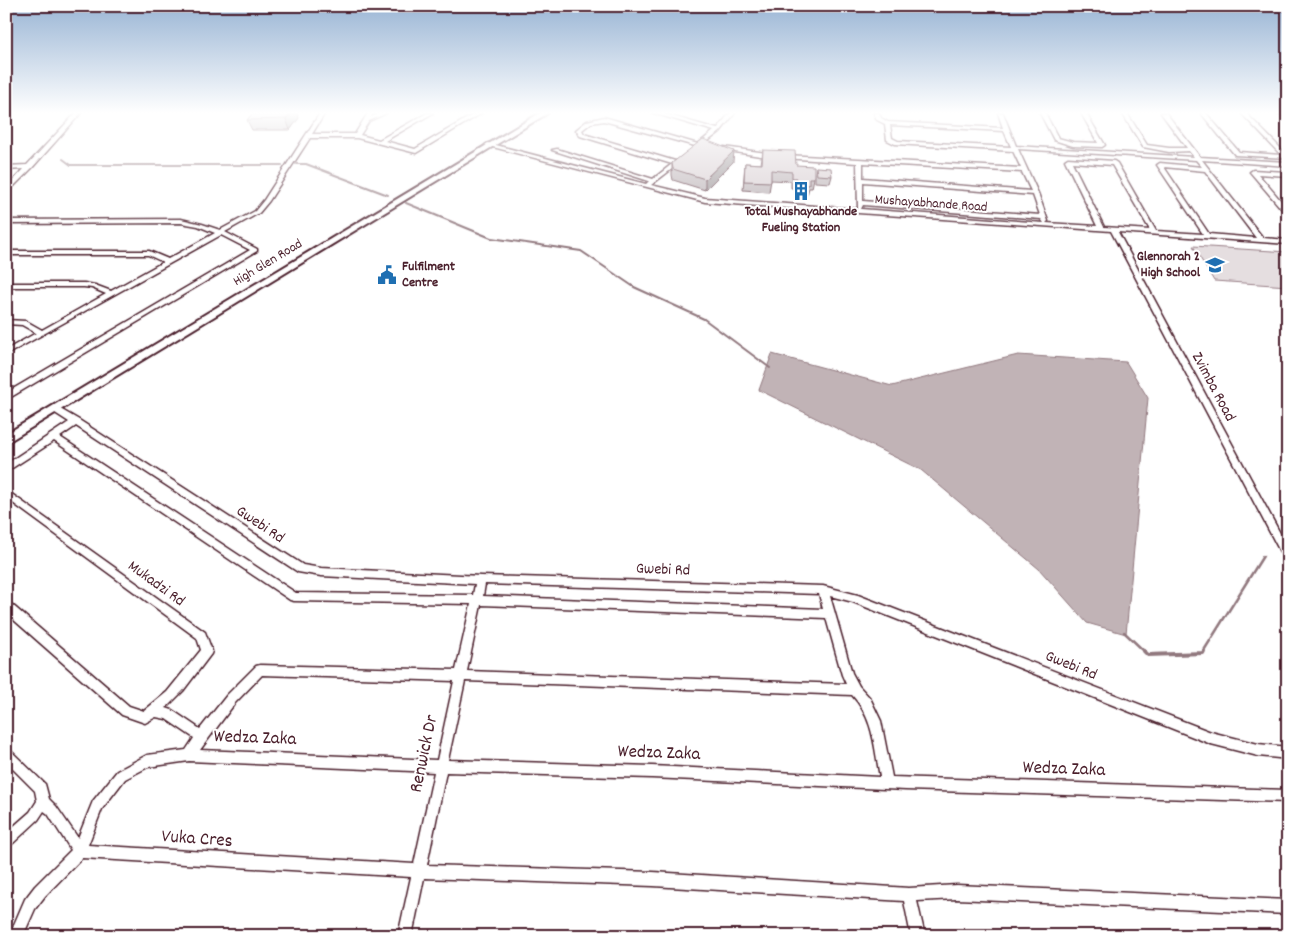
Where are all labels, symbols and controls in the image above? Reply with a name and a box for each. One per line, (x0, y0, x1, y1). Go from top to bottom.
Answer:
building icon: Total Mushayabhande Fueling Station (790, 180, 812, 202)
street label: Mushayabhande Road (874, 190, 988, 218)
place label: Total Mushayabhande Fueling Station (745, 202, 857, 238)
street label: High Glen Road (229, 234, 307, 292)
place label: Glennorah 2 High School (1137, 247, 1201, 283)
school or university icon: Glennorah 2 High School (1204, 254, 1226, 276)
place label: Fulfilment Centre (402, 257, 456, 293)
public building icon: Fulfilment Centre (376, 264, 398, 286)
street label: Zvimba Road (1185, 348, 1241, 426)
street label: Gwebi Rd (231, 500, 289, 550)
street label: Mukadzi Rd (123, 555, 189, 613)
street label: Gwebi Rd (635, 558, 691, 582)
street label: Gwebi Rd (1042, 645, 1100, 687)
street label: Renwick Dr (404, 713, 446, 795)
street label: Wedza Zaka (213, 724, 298, 754)
street label: Wedza Zaka (617, 739, 702, 769)
street label: Wedza Zaka (1022, 755, 1107, 785)
street label: Vuka Cres (161, 824, 233, 856)

